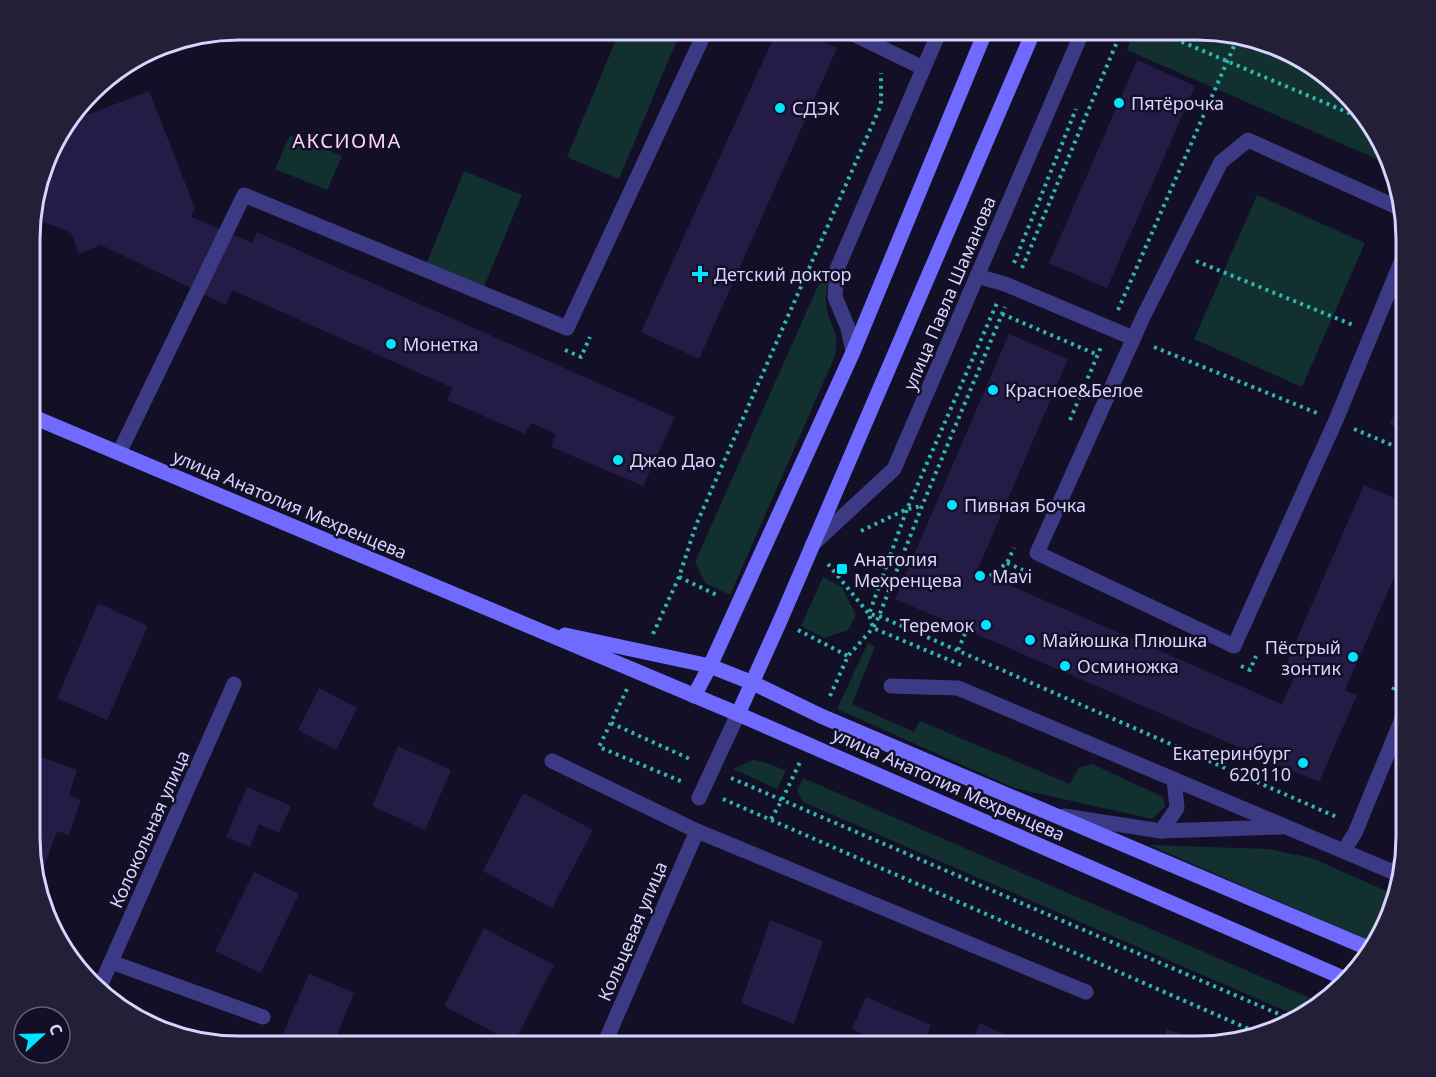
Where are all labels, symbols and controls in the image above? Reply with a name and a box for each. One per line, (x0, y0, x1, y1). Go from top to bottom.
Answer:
place label: Пятёрочка (1131, 91, 1224, 115)
place label: СДЭК (792, 96, 840, 120)
marker: Пятёрочка (1112, 96, 1126, 110)
marker: СДЭК (773, 101, 787, 115)
district label: АКСИОМА (292, 127, 402, 154)
street label: улица Павла Шаманова (897, 192, 1001, 394)
place label: Детский доктор (714, 262, 852, 286)
marker: Детский доктор (691, 265, 709, 283)
place label: Монетка (403, 332, 478, 356)
marker: Монетка (384, 337, 398, 351)
place label: Красное&Белое (1005, 378, 1143, 402)
marker: Красное&Белое (986, 383, 1000, 397)
street label: улица Анатолия Мехренцева (169, 444, 411, 564)
place label: Джао Дао (630, 448, 716, 472)
marker: Джао Дао (611, 453, 625, 467)
place label: Пивная Бочка (964, 493, 1086, 517)
marker: Пивная Бочка (945, 498, 959, 512)
place label: Анатолия Мехренцева (854, 547, 962, 592)
marker: Анатолия Мехренцева (835, 562, 849, 576)
place label: Mavi (992, 564, 1032, 588)
marker: Mavi (973, 569, 987, 583)
place label: Теремок (900, 613, 974, 637)
marker: Теремок (979, 618, 993, 632)
place label: Майюшка Плюшка (1042, 628, 1207, 652)
marker: Майюшка Плюшка (1023, 633, 1037, 647)
place label: Пёстрый зонтик (1265, 635, 1341, 680)
marker: Пёстрый зонтик (1346, 650, 1360, 664)
place label: Осминожка (1077, 654, 1179, 678)
marker: Осминожка (1058, 659, 1072, 673)
street label: улица Анатолия Мехренцева (829, 722, 1069, 846)
place label: Екатеринбург 620110 (1172, 741, 1291, 786)
street label: Колокольная улица (103, 746, 195, 912)
marker: Екатеринбург 620110 (1296, 756, 1310, 770)
street label: Кольцевая улица (592, 858, 672, 1004)
north arrow (12, 1005, 72, 1065)
text: С (44, 1020, 68, 1038)

